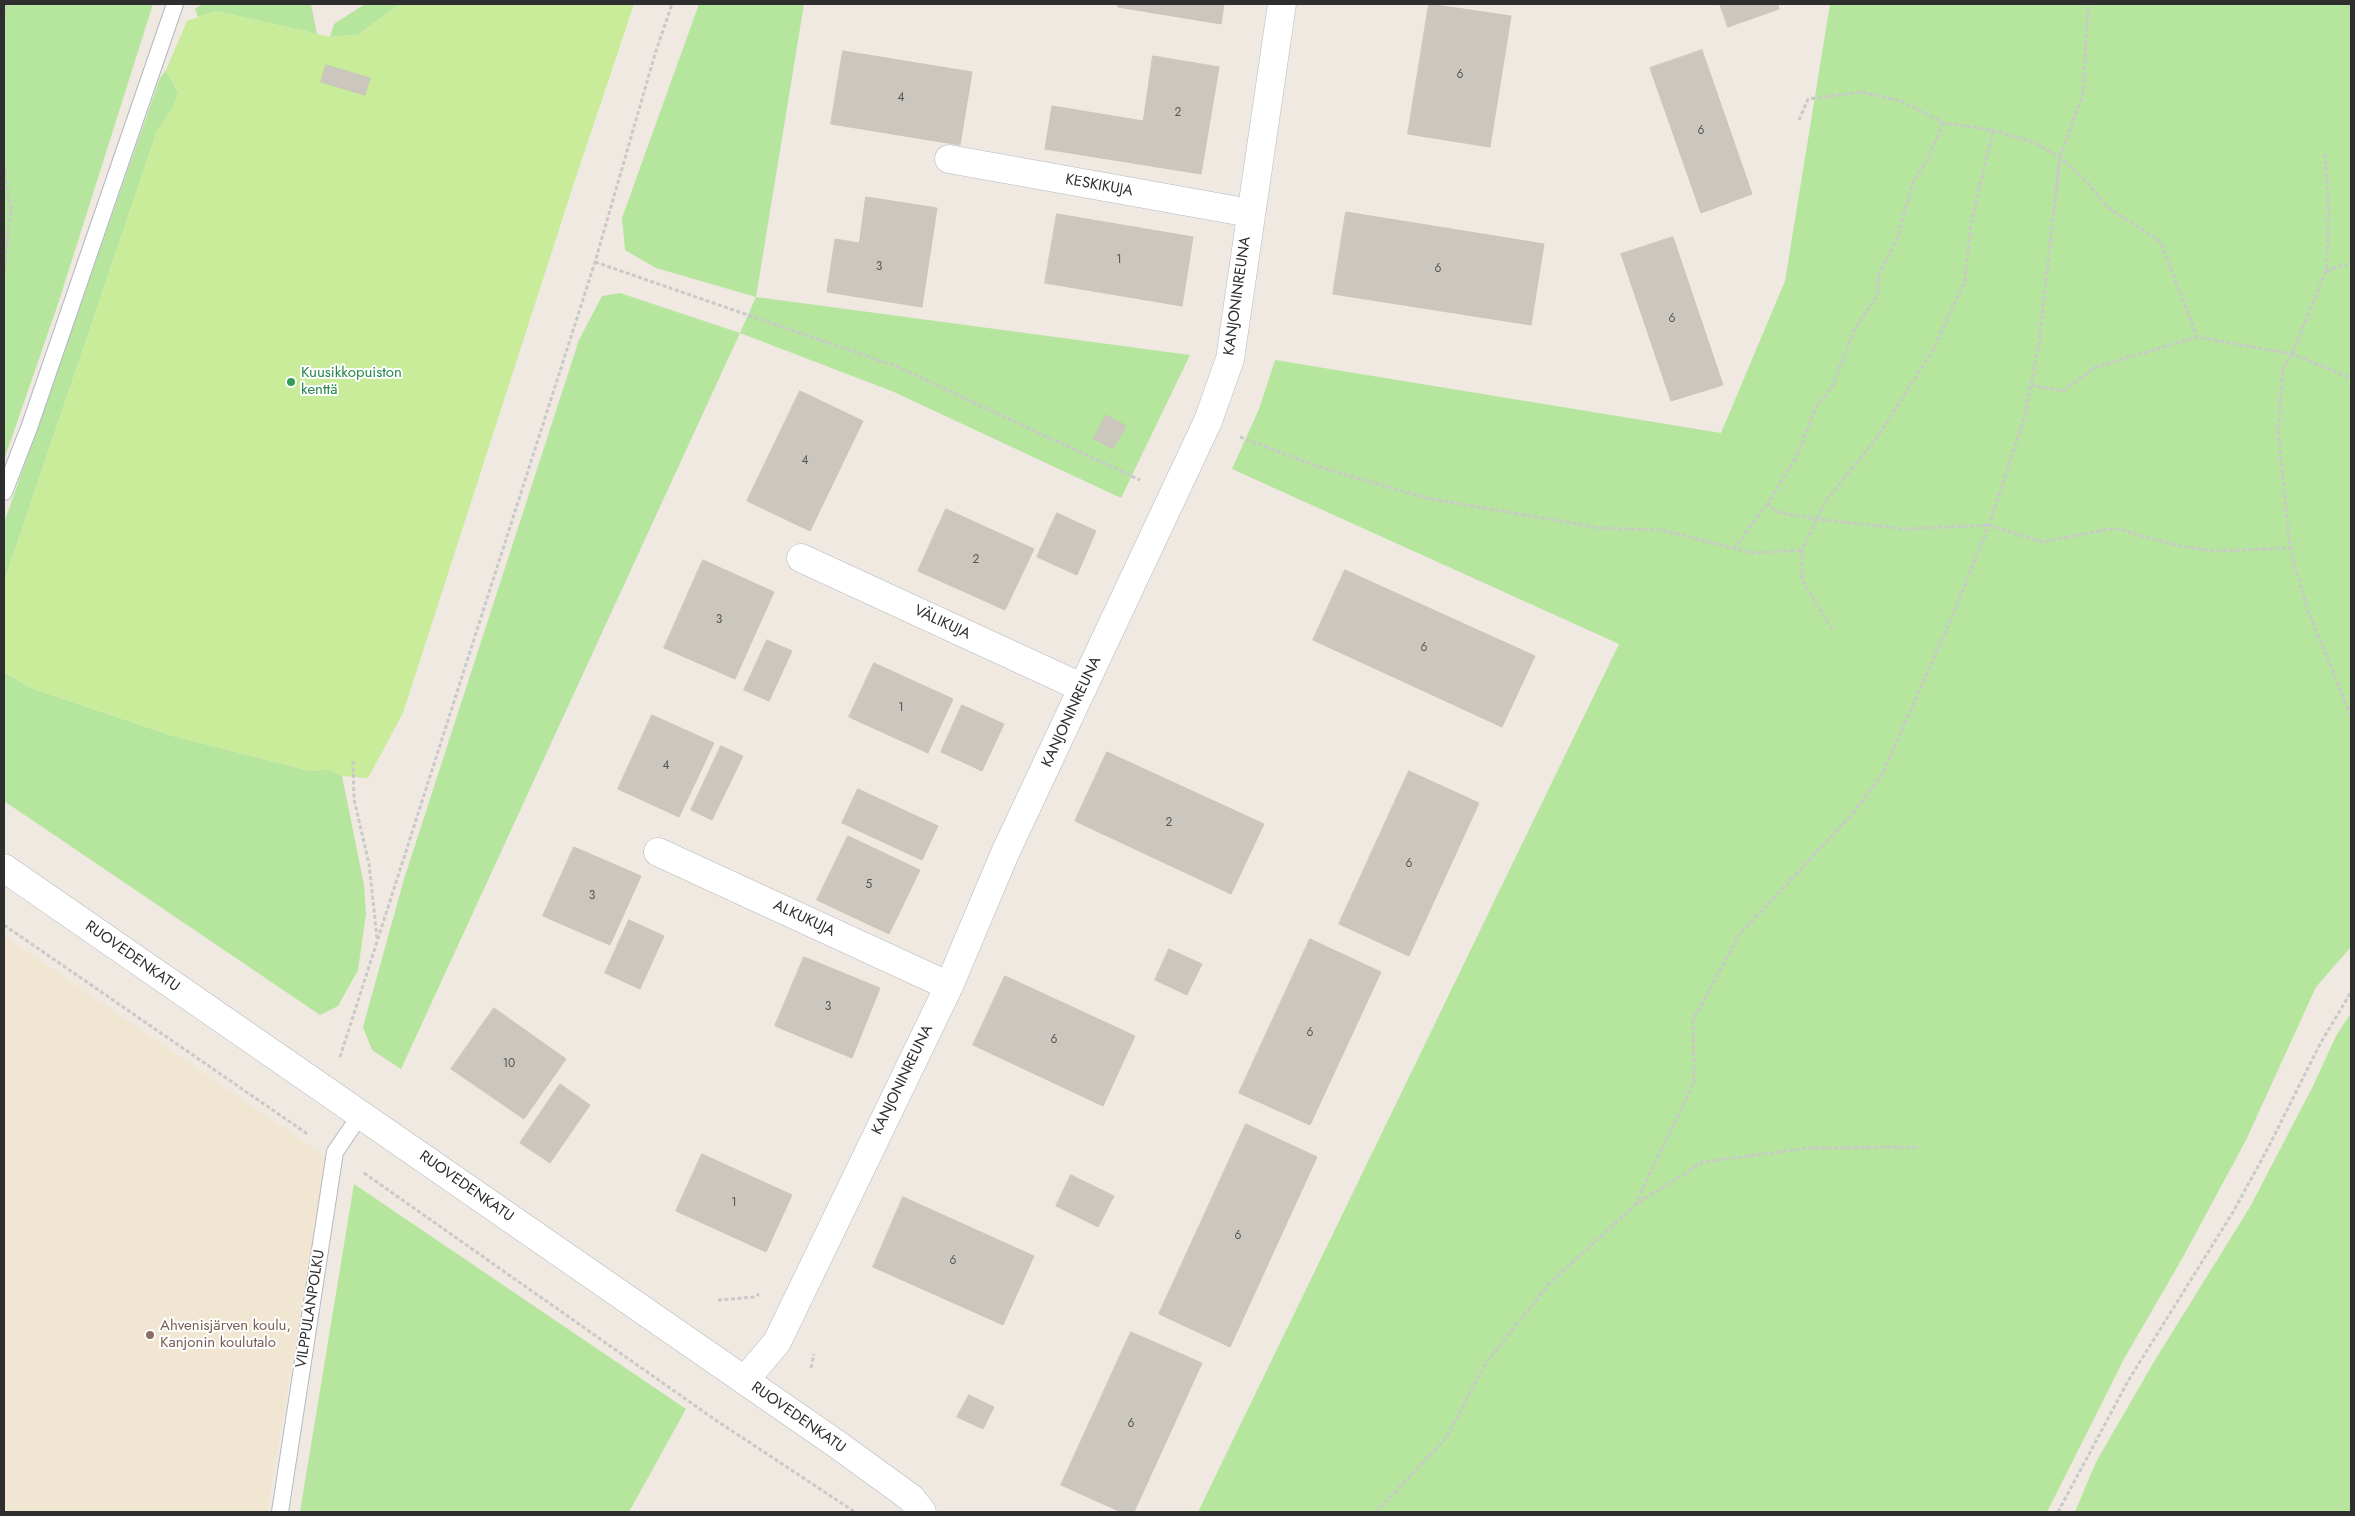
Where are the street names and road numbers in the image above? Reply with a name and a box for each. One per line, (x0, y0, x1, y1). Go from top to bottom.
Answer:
street label: KESKIKUJA (1064, 171, 1134, 201)
street label: KANJONINREUNA (1221, 235, 1255, 357)
street label: VÄLIKUJA (911, 602, 973, 644)
street label: KANJONINREUNA (1038, 654, 1106, 770)
street label: ALKUKUJA (770, 897, 838, 941)
street label: RUOVEDENKATU (81, 918, 183, 996)
street label: KANJONINREUNA (869, 1022, 937, 1138)
street label: RUOVEDENKATU (415, 1148, 517, 1226)
street label: VILPPULANPOLKU (293, 1249, 329, 1369)
street label: RUOVEDENKATU (747, 1379, 849, 1457)

